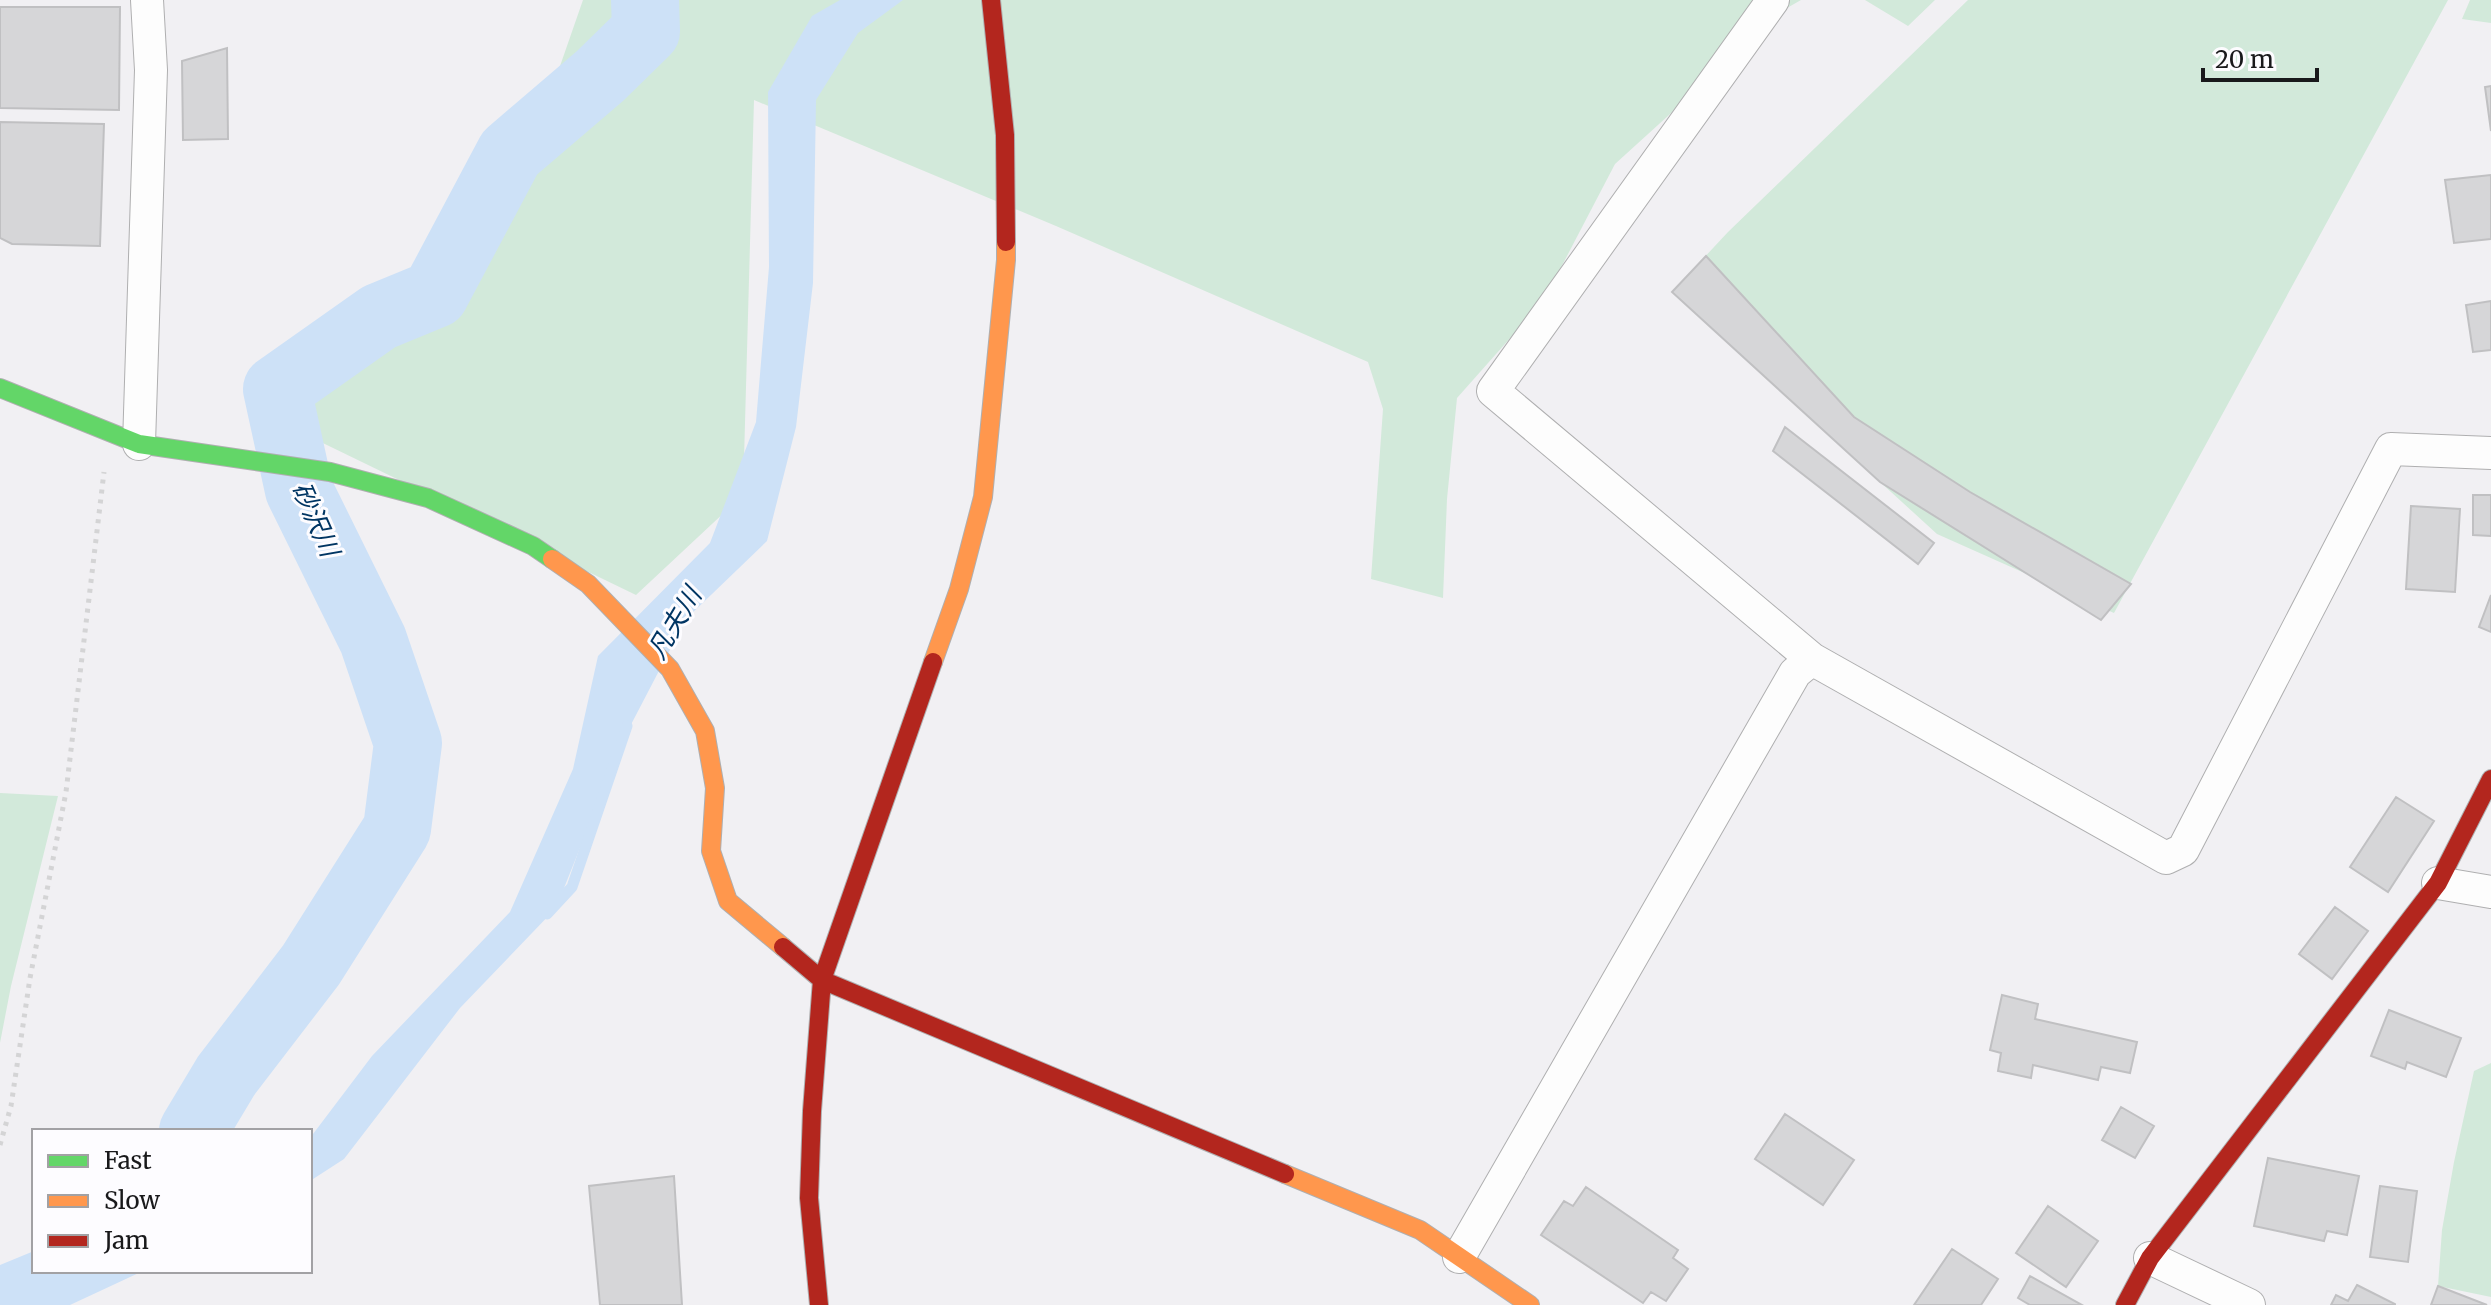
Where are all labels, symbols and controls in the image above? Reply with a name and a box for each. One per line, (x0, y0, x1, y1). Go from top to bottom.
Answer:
scale bar (2203, 32, 2317, 82)
text: 20 m (2215, 44, 2274, 75)
water label: 砂沢川 (285, 477, 348, 564)
water label: 凡夫川 (640, 579, 710, 665)
legend (32, 1129, 312, 1273)
text: Fast (104, 1145, 152, 1176)
text: Slow (104, 1185, 160, 1216)
text: Jam (103, 1225, 149, 1256)

